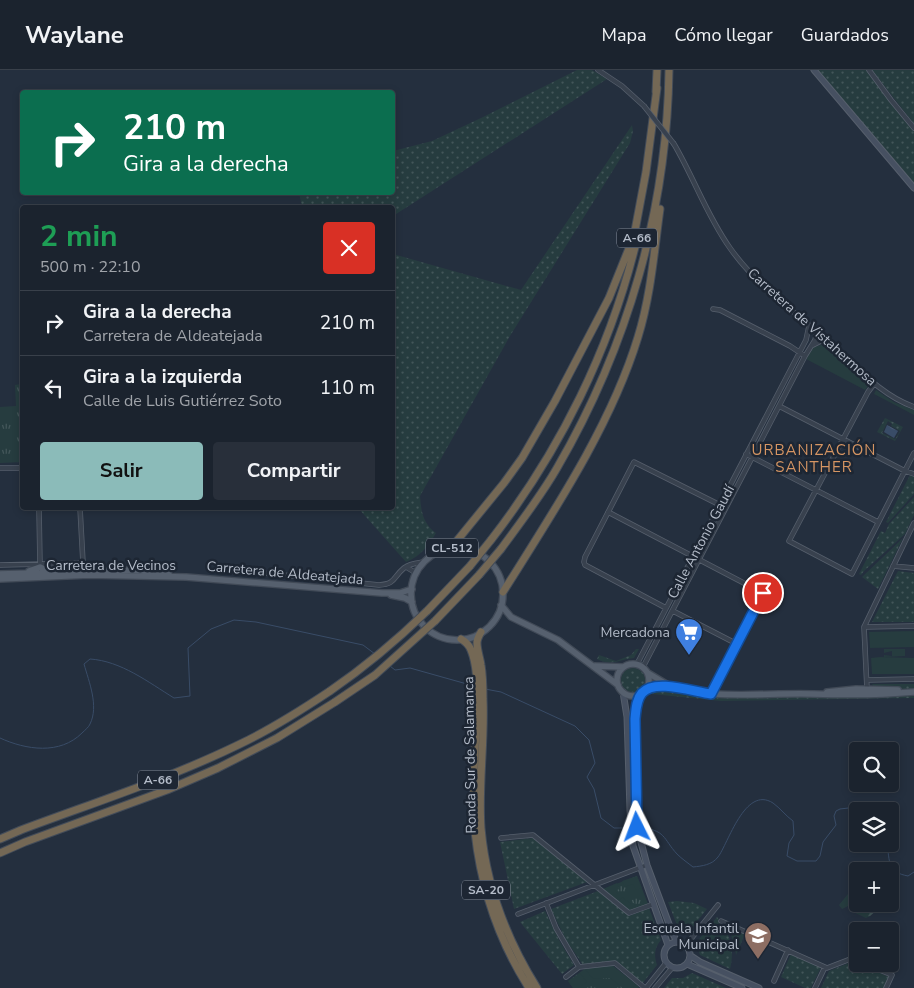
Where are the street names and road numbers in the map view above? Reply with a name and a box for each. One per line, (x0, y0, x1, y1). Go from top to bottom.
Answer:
road number: A-66 (617, 228, 657, 248)
street label: Carretera de Vistahermosa (743, 264, 881, 390)
street label: Calle Antonio Gaudí (663, 481, 739, 602)
road number: CL-512 (426, 538, 478, 558)
street label: Carretera de Vecinos (46, 556, 176, 575)
street label: Carretera de Aldeatejada (206, 557, 364, 589)
street label: Ronda Sur de Salamanca (459, 676, 481, 834)
road number: A-66 (138, 770, 178, 790)
road number: SA-20 (462, 880, 510, 900)

